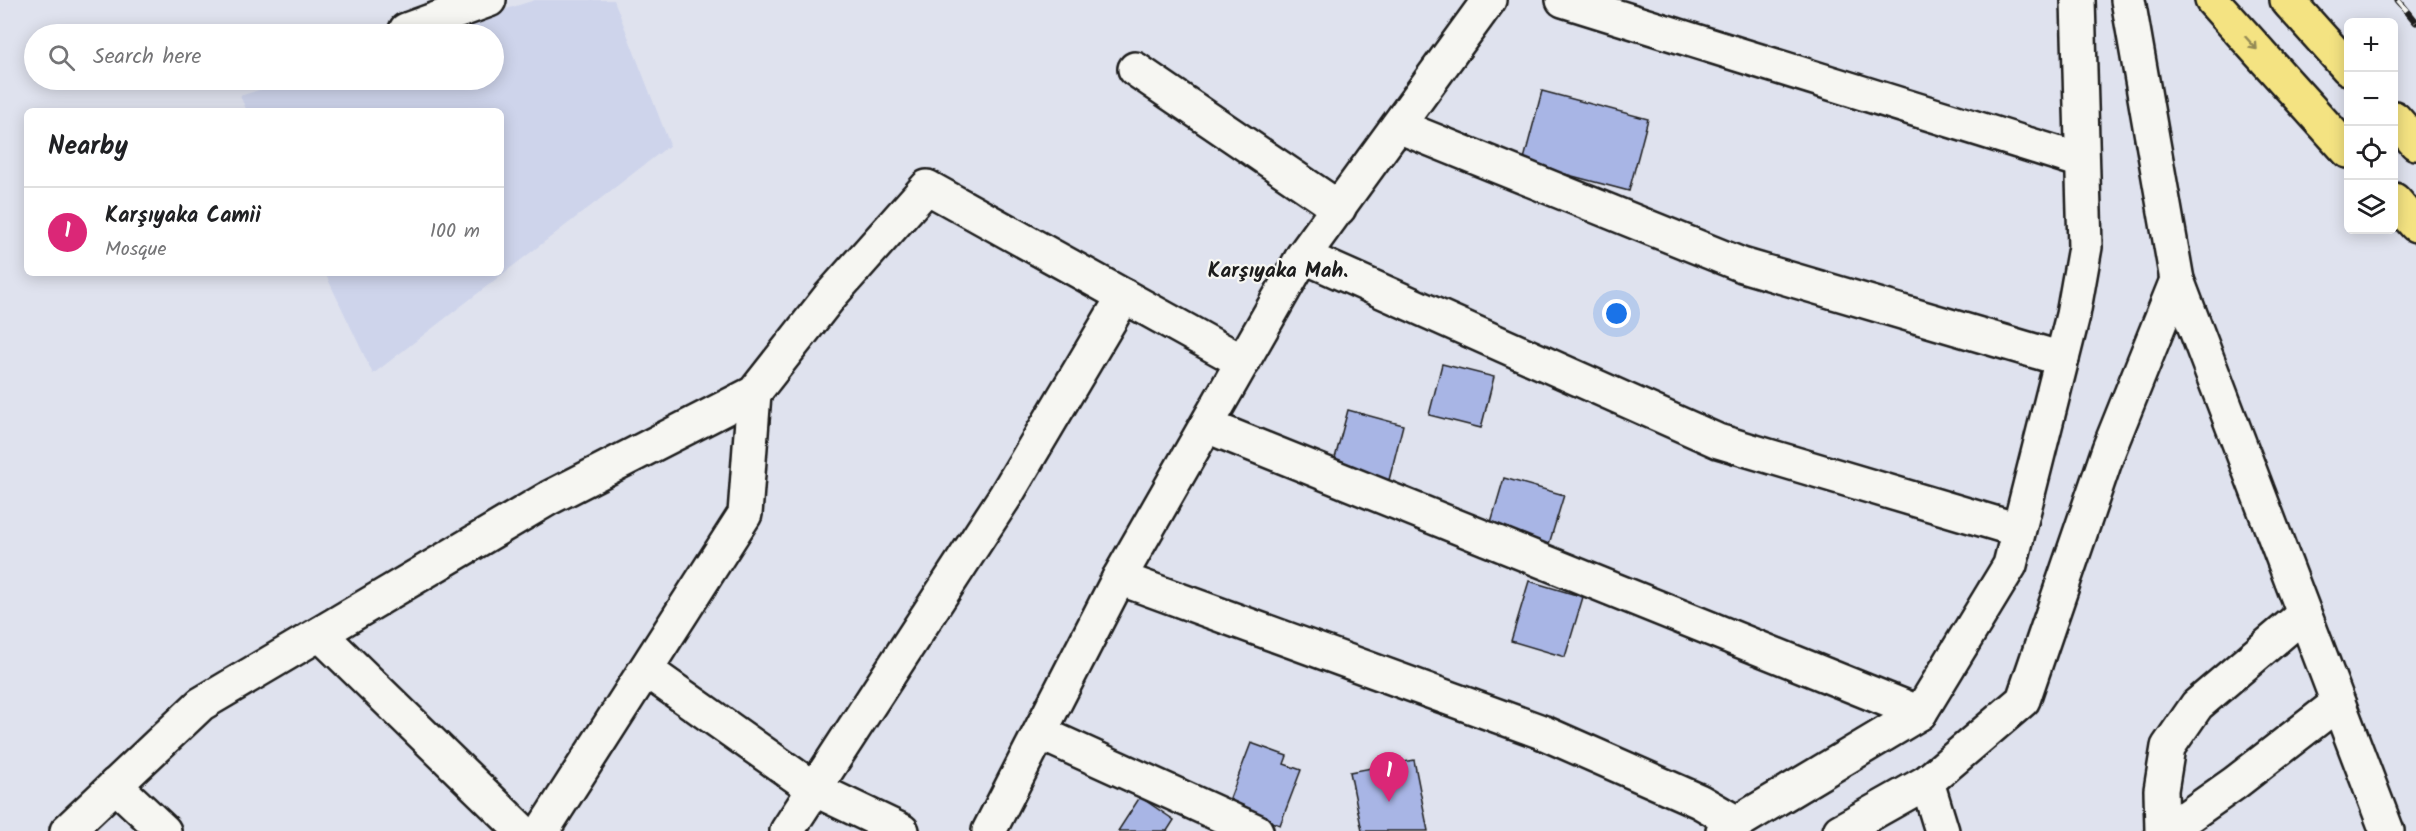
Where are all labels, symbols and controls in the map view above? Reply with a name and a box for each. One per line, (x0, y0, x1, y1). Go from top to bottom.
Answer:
map controls (2344, 18, 2398, 234)
button: + (2344, 18, 2398, 72)
search box (24, 24, 504, 90)
one-way arrow (2244, 36, 2258, 51)
text: Search here (93, 40, 201, 75)
icon: search (45, 41, 78, 74)
button: − (2344, 72, 2398, 126)
text: Nearby (48, 126, 128, 168)
button: locate (2344, 126, 2398, 180)
button: layers (2344, 180, 2398, 234)
text: Karşıyaka Camii (105, 199, 261, 234)
text: 1 (64, 216, 71, 248)
text: 100 m (430, 216, 480, 248)
text: Mosque (105, 234, 166, 266)
district label: Karşıyaka Mah. (1208, 255, 1348, 288)
your location (1602, 299, 1631, 328)
pin: 1 (1370, 752, 1408, 802)

